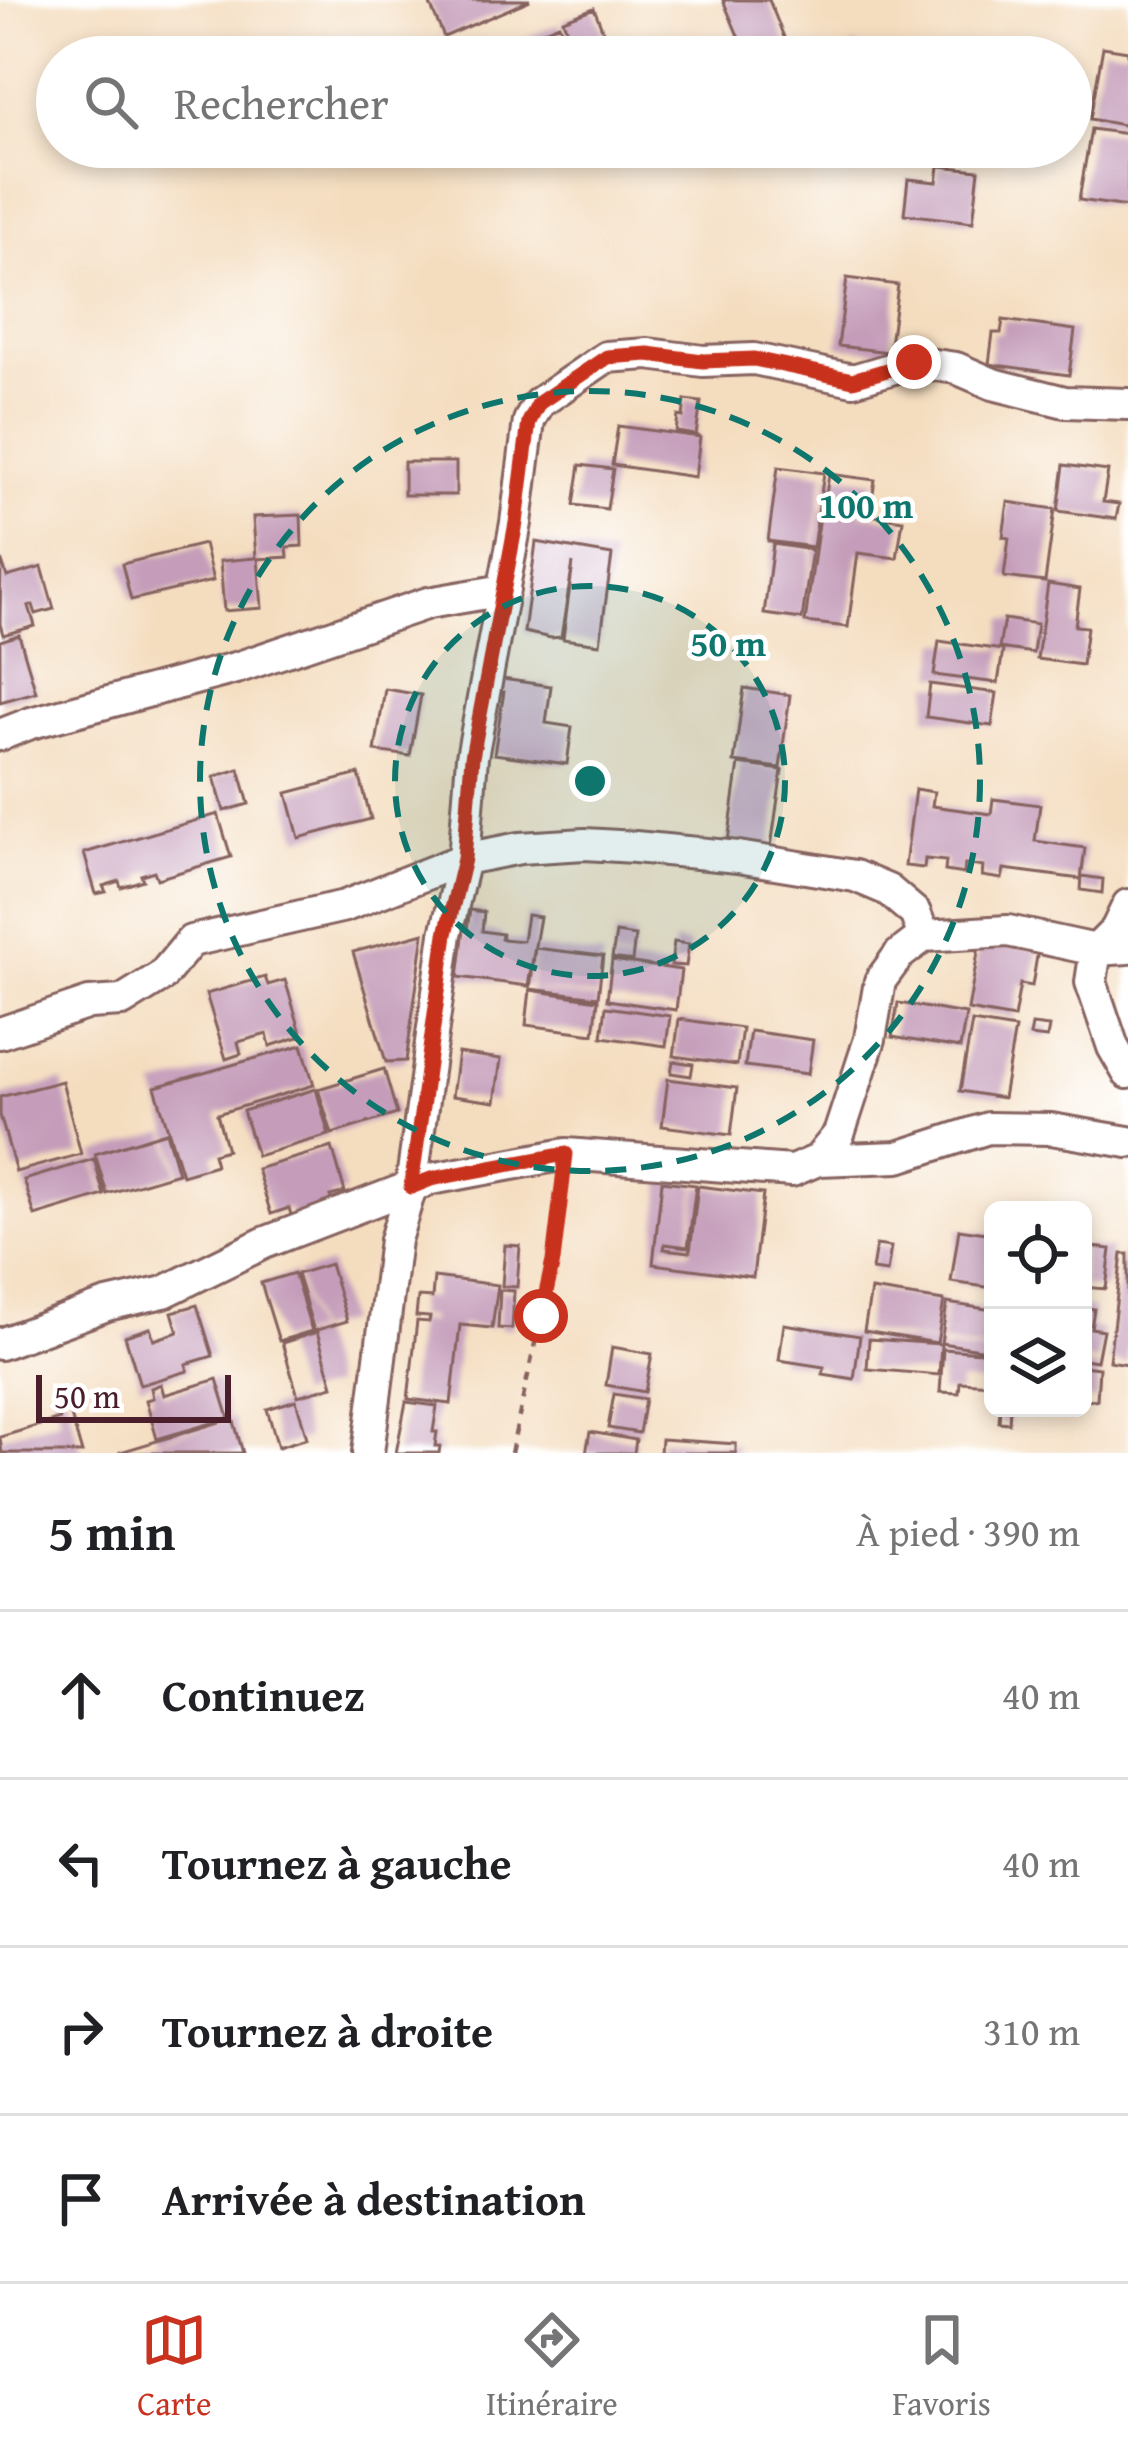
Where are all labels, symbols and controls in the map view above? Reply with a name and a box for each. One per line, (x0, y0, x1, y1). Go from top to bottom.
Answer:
search box (36, 36, 1092, 168)
icon: search (78, 69, 144, 135)
text: Rechercher (174, 70, 389, 135)
route end (887, 335, 941, 389)
text: 100 m (819, 478, 914, 531)
text: 50 m (690, 616, 766, 669)
centre of rings (569, 760, 611, 802)
map controls (984, 1201, 1092, 1417)
button: locate (984, 1201, 1092, 1309)
route start (514, 1289, 568, 1343)
button: layers (984, 1309, 1092, 1417)
scale bar (36, 1369, 231, 1422)
text: 50 m (54, 1372, 120, 1420)
text: 5 min (48, 1494, 175, 1569)
text: À pied · 390 m (856, 1503, 1080, 1560)
icon: ahead (48, 1662, 114, 1728)
text: Continuez (162, 1662, 365, 1727)
text: 40 m (1002, 1666, 1080, 1723)
icon: left (48, 1830, 114, 1896)
text: Tournez à gauche (162, 1830, 512, 1895)
text: 40 m (1002, 1834, 1080, 1891)
icon: right (48, 1998, 114, 2064)
text: Tournez à droite (162, 1998, 493, 2063)
text: 310 m (983, 2002, 1080, 2059)
icon: arrive (48, 2166, 114, 2232)
text: Arrivée à destination (162, 2166, 586, 2231)
tab: Carte (137, 2307, 212, 2427)
tab: Itinéraire (486, 2307, 618, 2427)
tab: Favoris (892, 2307, 991, 2427)

